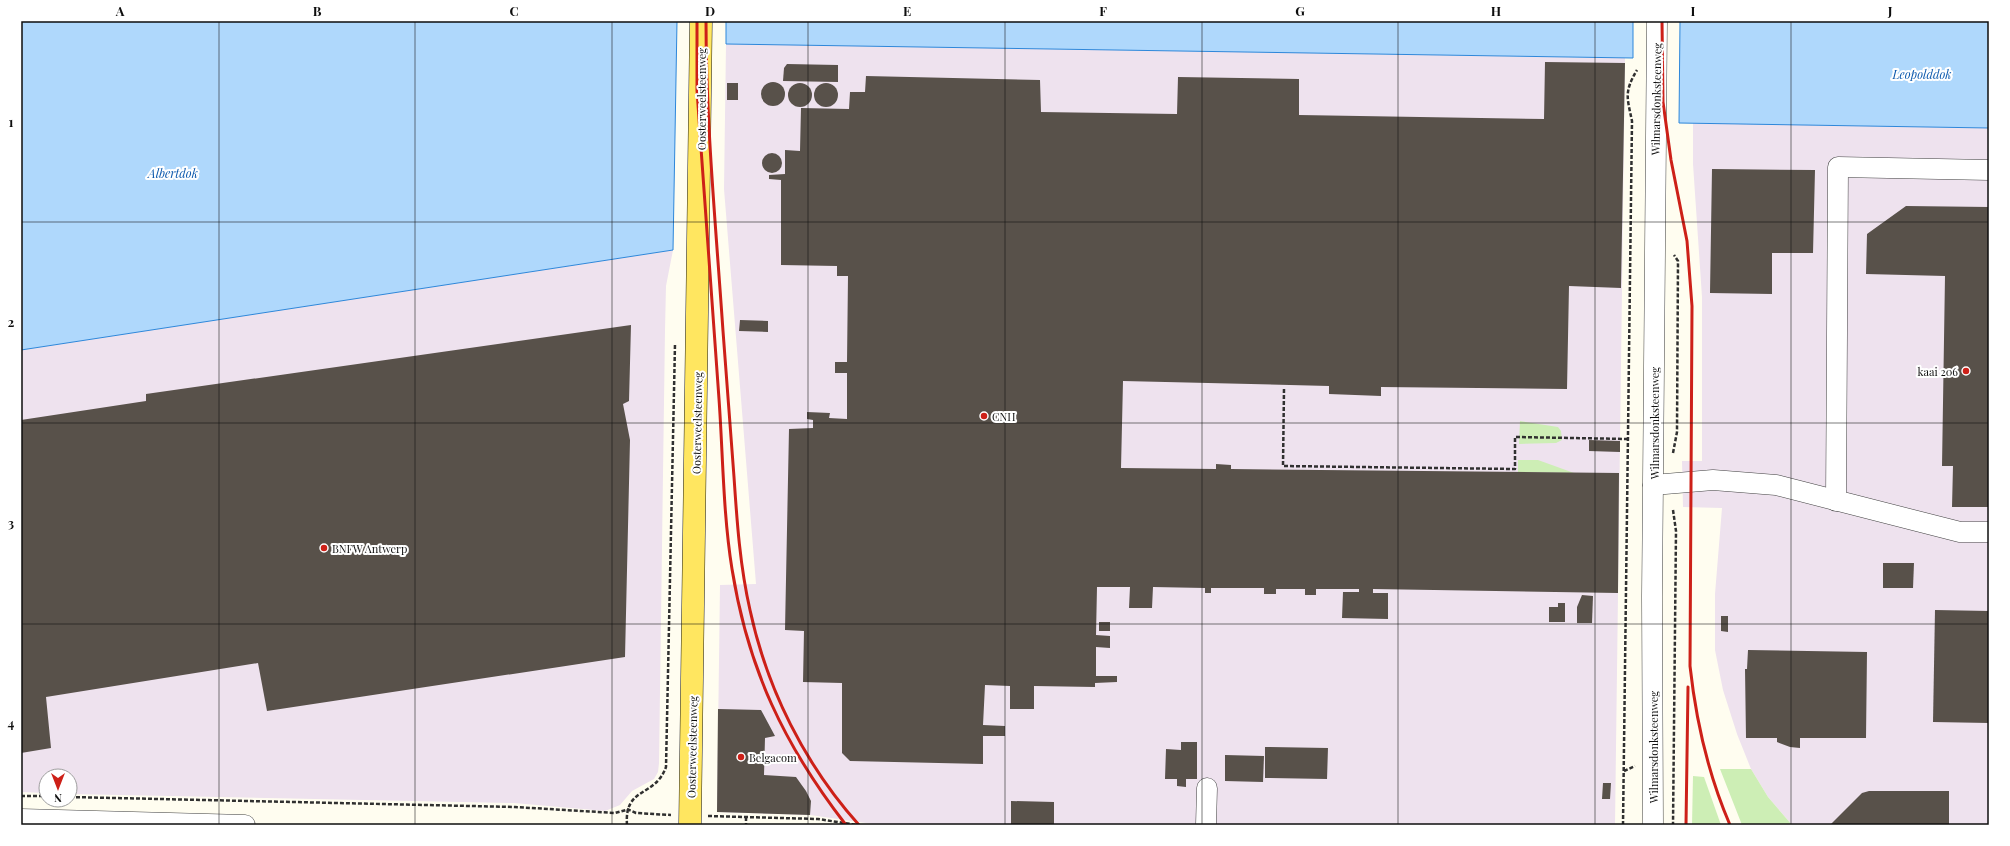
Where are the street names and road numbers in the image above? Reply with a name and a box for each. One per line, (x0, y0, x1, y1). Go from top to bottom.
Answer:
street label: Wilmarsdonksteenweg (1648, 43, 1664, 156)
street label: Oosterweelsteenweg (694, 48, 709, 150)
street label: Wilmarsdonksteenweg (1647, 367, 1662, 480)
street label: Oosterweelsteenweg (689, 372, 705, 474)
street label: Wilmarsdonksteenweg (1646, 691, 1661, 804)
street label: Oosterweelsteenweg (684, 696, 700, 798)

